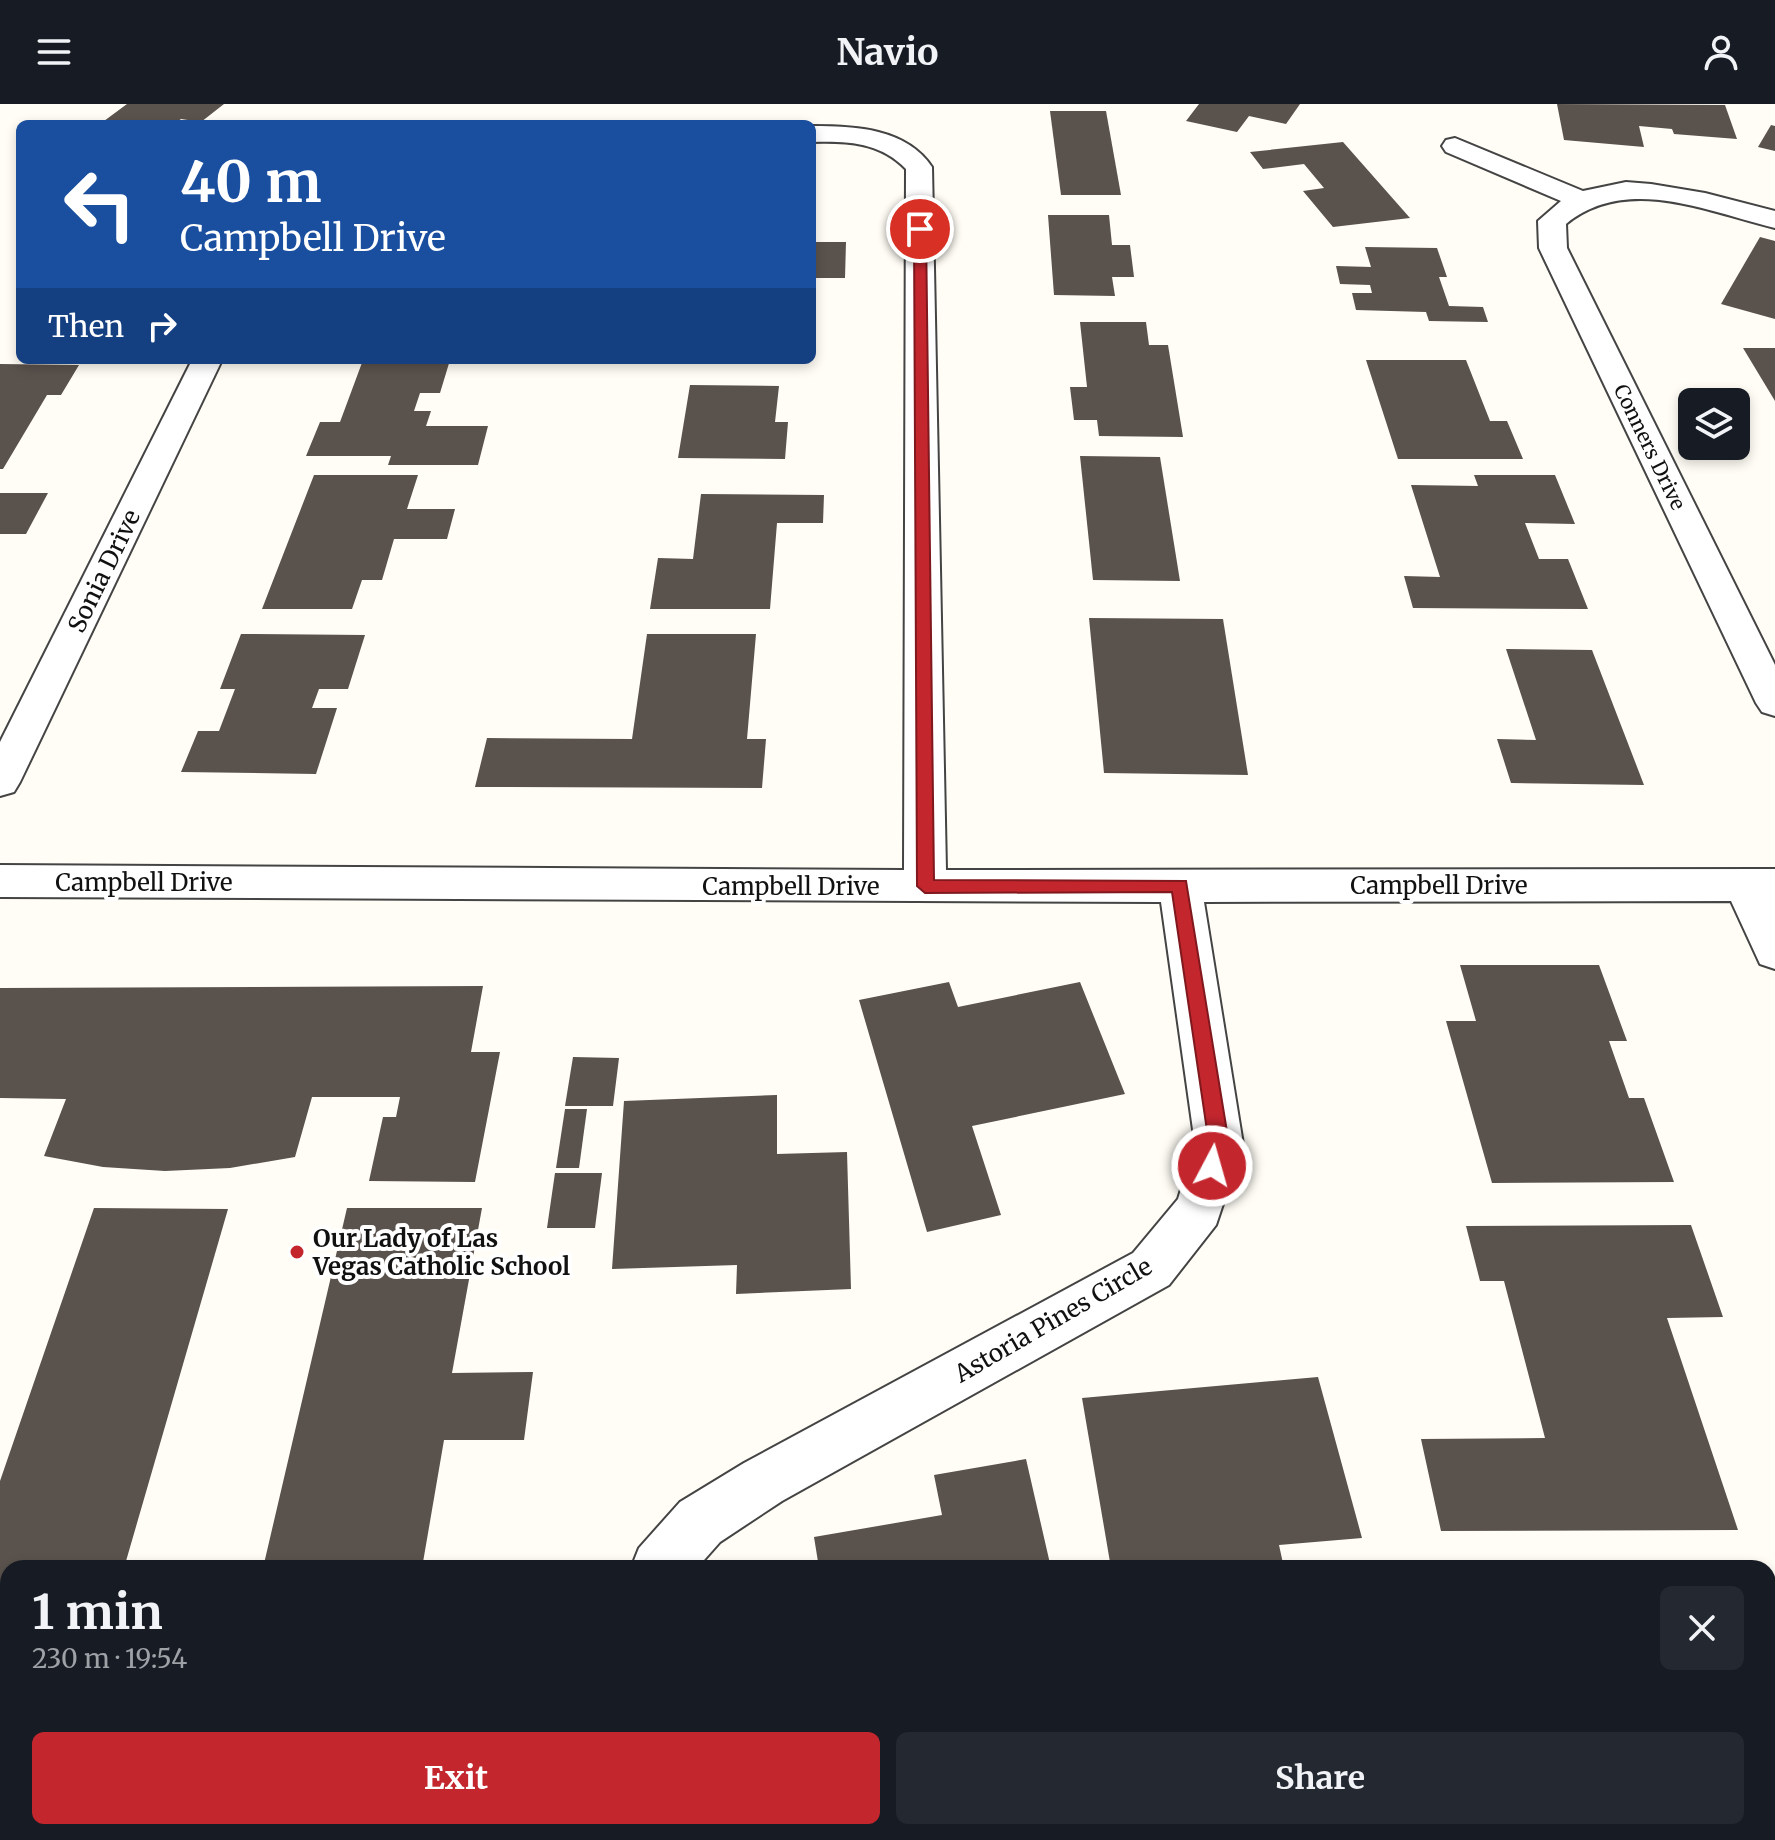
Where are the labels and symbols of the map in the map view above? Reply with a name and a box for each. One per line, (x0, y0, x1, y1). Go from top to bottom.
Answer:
pin (886, 195, 954, 263)
street label: Conners Drive (1609, 380, 1691, 514)
street label: Sonia Drive (61, 504, 147, 638)
street label: Campbell Drive (55, 867, 233, 898)
street label: Campbell Drive (1350, 870, 1528, 901)
street label: Campbell Drive (702, 871, 880, 902)
position arrow (1170, 1124, 1254, 1208)
place label: Our Lady of Las Vegas Catholic School (312, 1223, 570, 1282)
marker: Our Lady of Las Vegas Catholic School (288, 1243, 306, 1261)
street label: Astoria Pines Circle (948, 1251, 1157, 1390)

